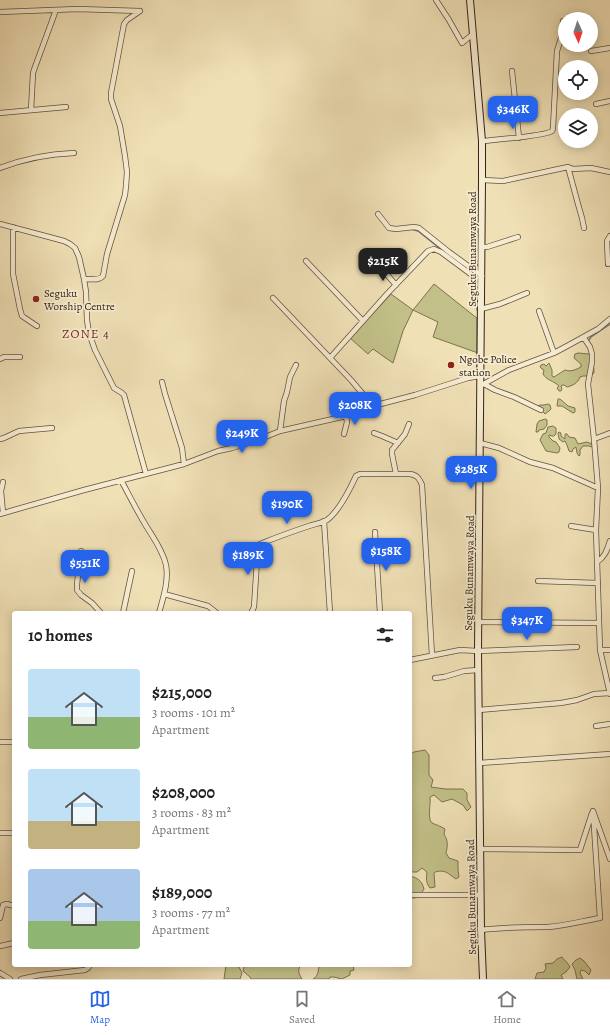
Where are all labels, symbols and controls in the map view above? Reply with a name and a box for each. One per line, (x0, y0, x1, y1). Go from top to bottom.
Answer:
north arrow (558, 12, 598, 52)
map controls (558, 12, 598, 148)
button: locate (558, 60, 598, 100)
pin: $346K (485, 96, 541, 130)
text: $346K (497, 100, 529, 117)
button: layers (558, 108, 598, 148)
street label: Seguku Bunamwaya Road (465, 191, 480, 307)
pin: $215K (355, 248, 411, 282)
text: $215K (367, 252, 399, 269)
place label: Seguku Worship Centre (43, 286, 115, 314)
marker: Seguku Worship Centre (31, 294, 41, 304)
district label: ZONE 4 (62, 325, 110, 342)
place label: Ngobe Police station (459, 352, 517, 380)
marker: Ngobe Police station (446, 360, 456, 370)
pin: $208K (327, 392, 383, 426)
text: $208K (338, 396, 372, 413)
pin: $249K (214, 420, 270, 454)
text: $249K (225, 424, 259, 441)
pin: $285K (443, 456, 499, 490)
text: $285K (455, 460, 487, 477)
pin: $190K (259, 491, 315, 525)
text: $190K (271, 495, 303, 512)
street label: Seguku Bunamwaya Road (461, 515, 478, 631)
pin: $158K (358, 538, 414, 572)
pin: $189K (220, 542, 276, 576)
text: $158K (370, 542, 402, 559)
text: $189K (232, 546, 264, 563)
pin: $551K (57, 550, 113, 584)
text: $551K (70, 554, 100, 571)
pin: $347K (499, 607, 555, 641)
text: $347K (511, 611, 543, 628)
text: 10 homes (28, 624, 93, 647)
icon: filters (374, 624, 396, 646)
text: $215,000 (152, 681, 212, 704)
icon: home (60, 685, 108, 733)
text: 3 rooms · 101 m² (152, 704, 235, 721)
text: Apartment (152, 721, 210, 738)
text: $208,000 (152, 781, 215, 804)
icon: home (60, 785, 108, 833)
text: 3 rooms · 83 m² (152, 804, 231, 821)
text: Apartment (152, 821, 210, 838)
street label: Seguku Bunamwaya Road (463, 839, 480, 955)
text: $189,000 (152, 881, 212, 904)
icon: home (60, 885, 108, 933)
text: 3 rooms · 77 m² (152, 904, 230, 921)
text: Apartment (152, 921, 210, 938)
tab: Map (89, 988, 111, 1027)
tab: Saved (289, 988, 315, 1027)
tab: Home (493, 988, 521, 1027)

